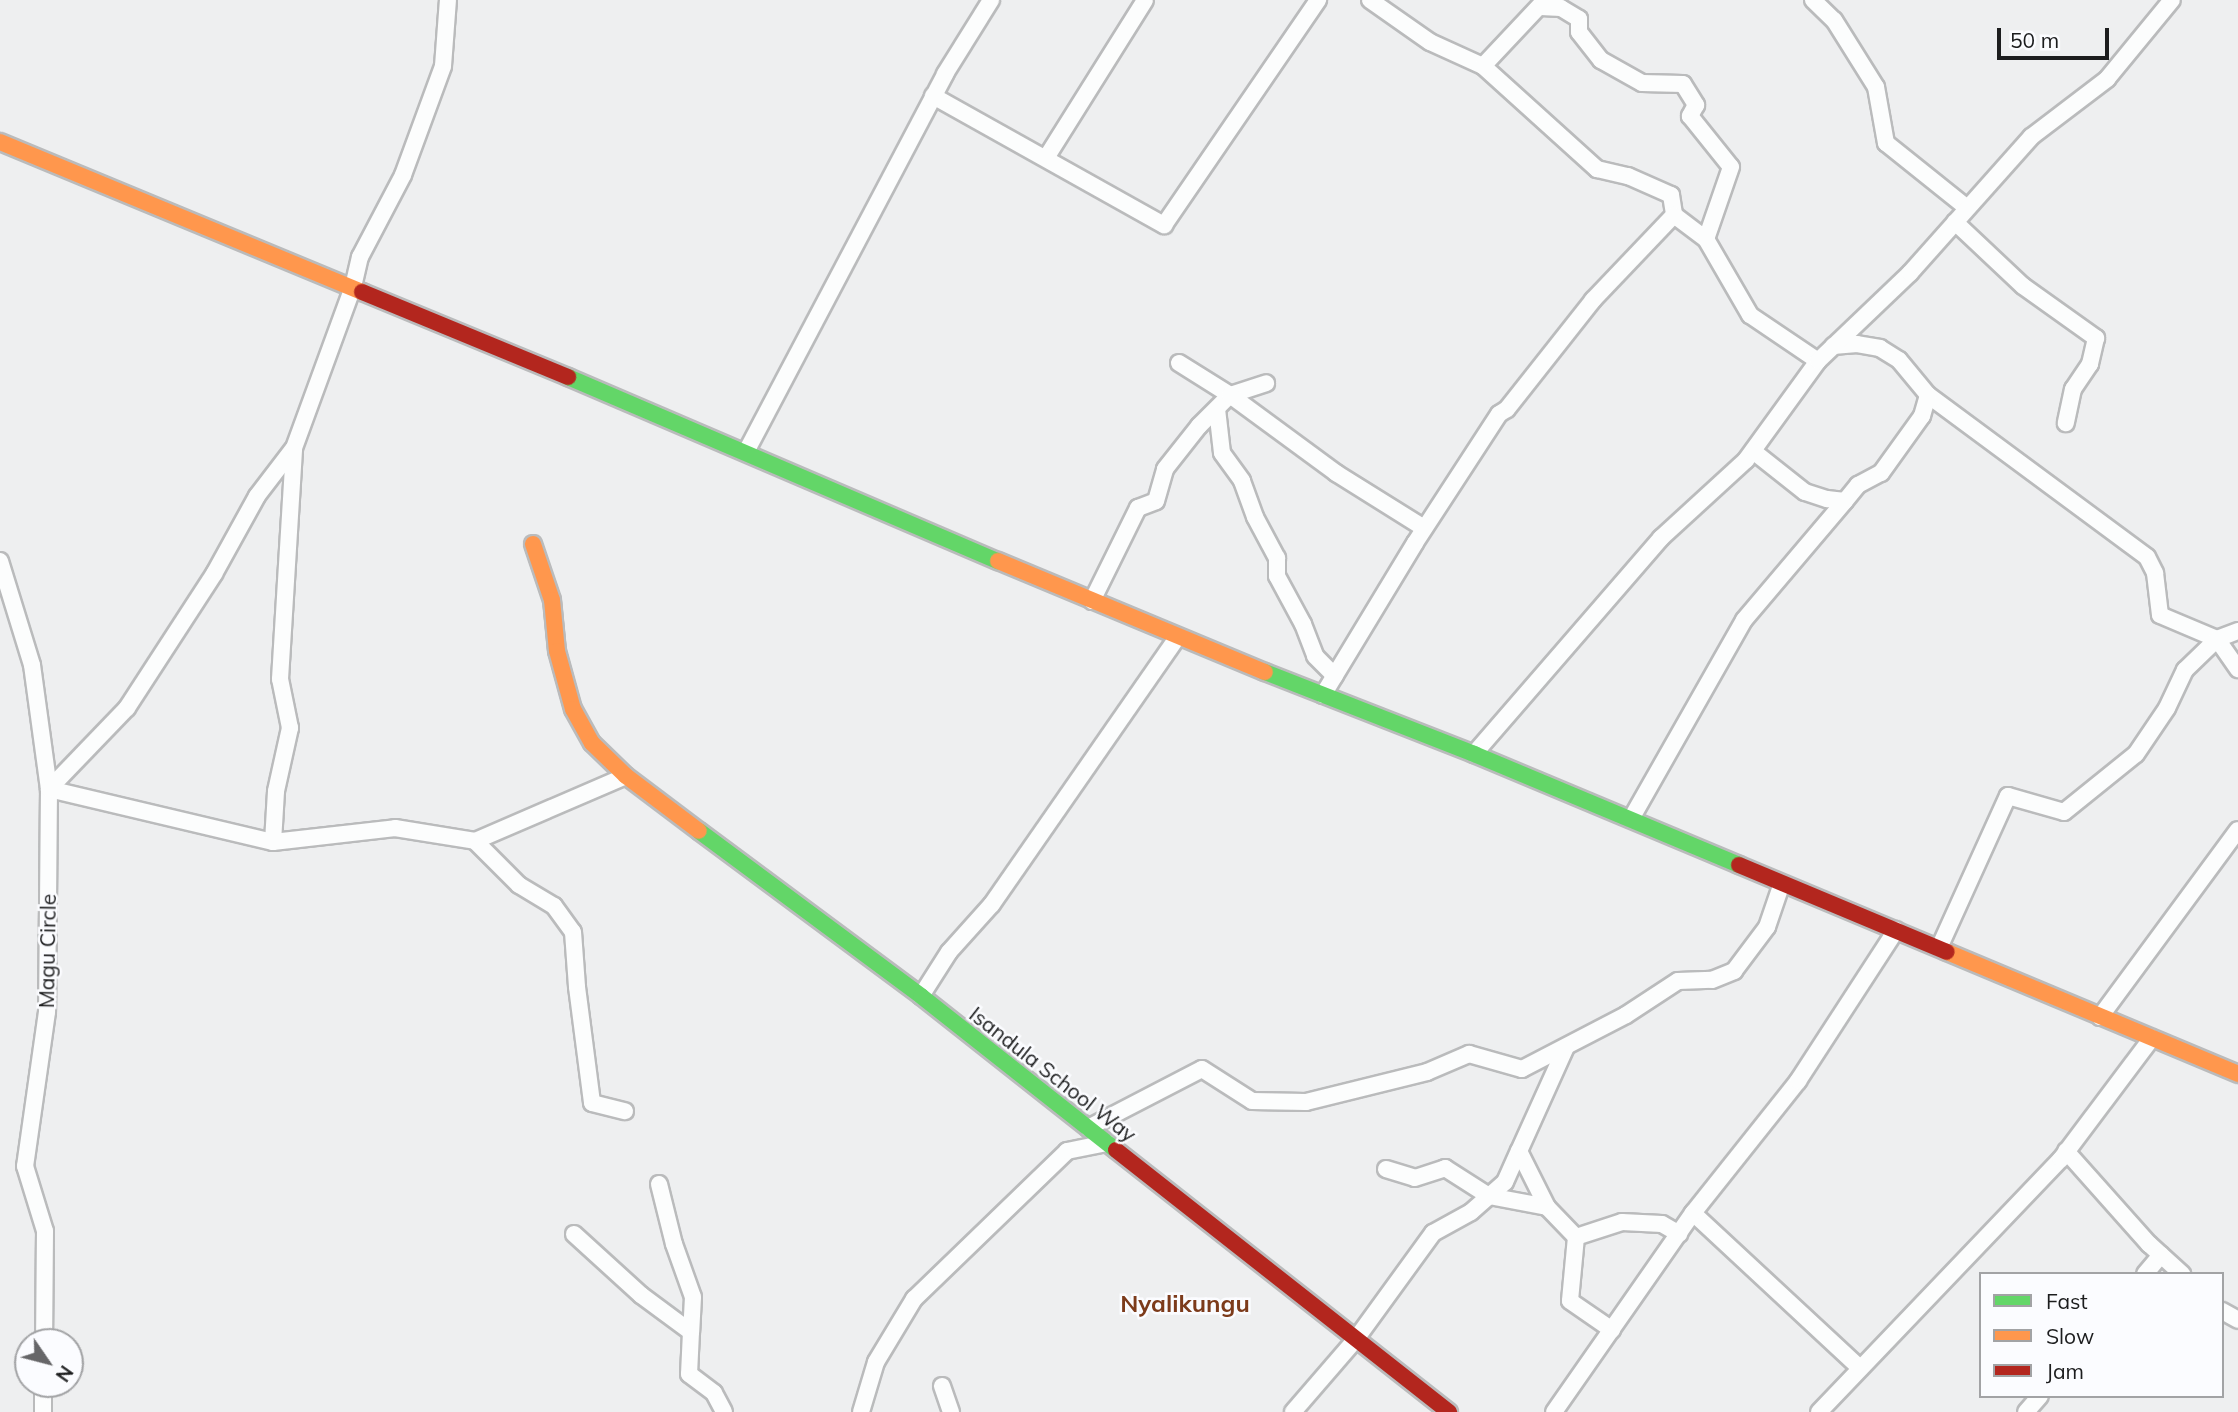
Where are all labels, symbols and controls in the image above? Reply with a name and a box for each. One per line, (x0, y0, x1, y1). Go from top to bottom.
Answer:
scale bar (2000, 14, 2112, 58)
text: 50 m (2010, 27, 2059, 53)
street label: Magu Circle (33, 894, 61, 1008)
street label: Isandula School Way (965, 1001, 1141, 1147)
legend (1979, 1272, 2224, 1398)
text: Fast (2046, 1288, 2088, 1314)
district label: Nyalikungu (1120, 1290, 1250, 1318)
text: Slow (2046, 1323, 2094, 1349)
north arrow (14, 1328, 84, 1398)
text: Jam (2046, 1358, 2084, 1384)
text: N (51, 1361, 79, 1387)

